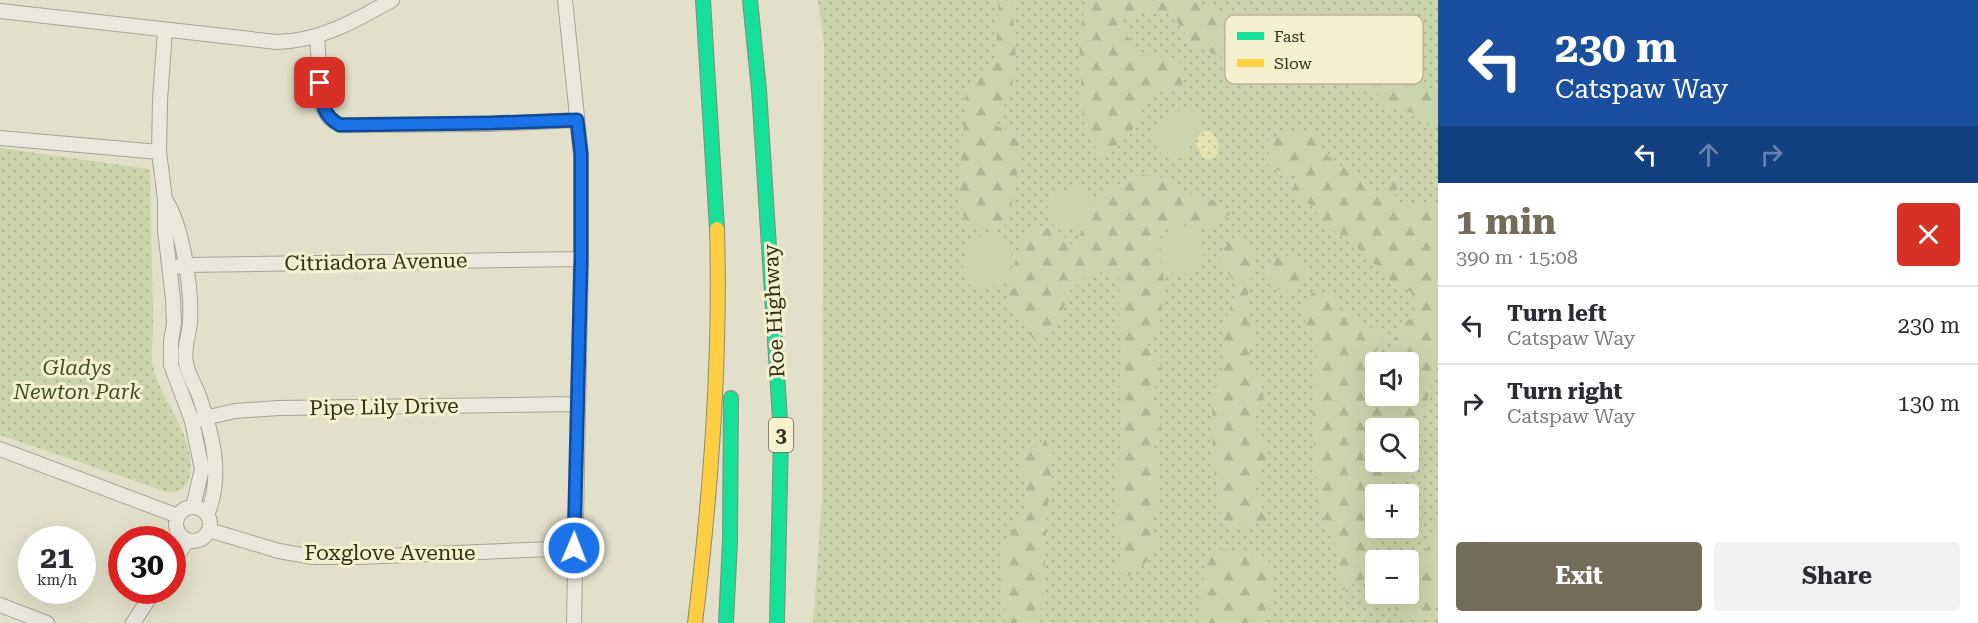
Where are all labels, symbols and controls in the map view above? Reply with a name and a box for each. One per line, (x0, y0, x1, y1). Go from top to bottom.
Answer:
legend (1225, 15, 1423, 84)
text: 230 m (1555, 23, 1677, 72)
icon: left (1456, 24, 1534, 102)
text: Fast (1274, 27, 1305, 46)
text: Slow (1274, 54, 1312, 73)
pin (294, 57, 345, 108)
icon: arrive (303, 66, 336, 99)
text: Catspaw Way (1555, 73, 1728, 105)
icon: left (1629, 138, 1662, 171)
icon: ahead (1692, 138, 1725, 171)
icon: right (1755, 138, 1788, 171)
text: 1 min (1456, 201, 1556, 243)
button: close (1897, 203, 1960, 266)
street label: Roe Highway (758, 243, 789, 378)
text: 390 m · 15:08 (1456, 245, 1578, 269)
street label: Citriadora Avenue (284, 248, 468, 276)
text: Turn left (1507, 301, 1607, 326)
icon: left (1456, 309, 1489, 342)
text: 230 m (1897, 313, 1960, 338)
text: Catspaw Way (1507, 326, 1635, 350)
map controls (1365, 352, 1419, 604)
button: sound (1365, 352, 1419, 406)
park label: Gladys Newton Park (12, 356, 141, 404)
text: Turn right (1507, 379, 1622, 404)
icon: right (1456, 387, 1489, 420)
text: 130 m (1897, 391, 1960, 416)
street label: Pipe Lily Drive (309, 394, 459, 420)
text: Catspaw Way (1507, 404, 1635, 428)
road number: 3 (769, 418, 793, 452)
button: search (1365, 418, 1419, 472)
button: + (1365, 484, 1419, 538)
position arrow (542, 516, 606, 580)
speed limit sign: 30 (108, 526, 186, 604)
text: 21 (40, 540, 74, 575)
street label: Foxglove Avenue (304, 541, 476, 565)
button: Exit (1456, 542, 1702, 611)
button: Share (1714, 542, 1960, 611)
button: − (1365, 550, 1419, 604)
text: km/h (37, 571, 77, 589)

